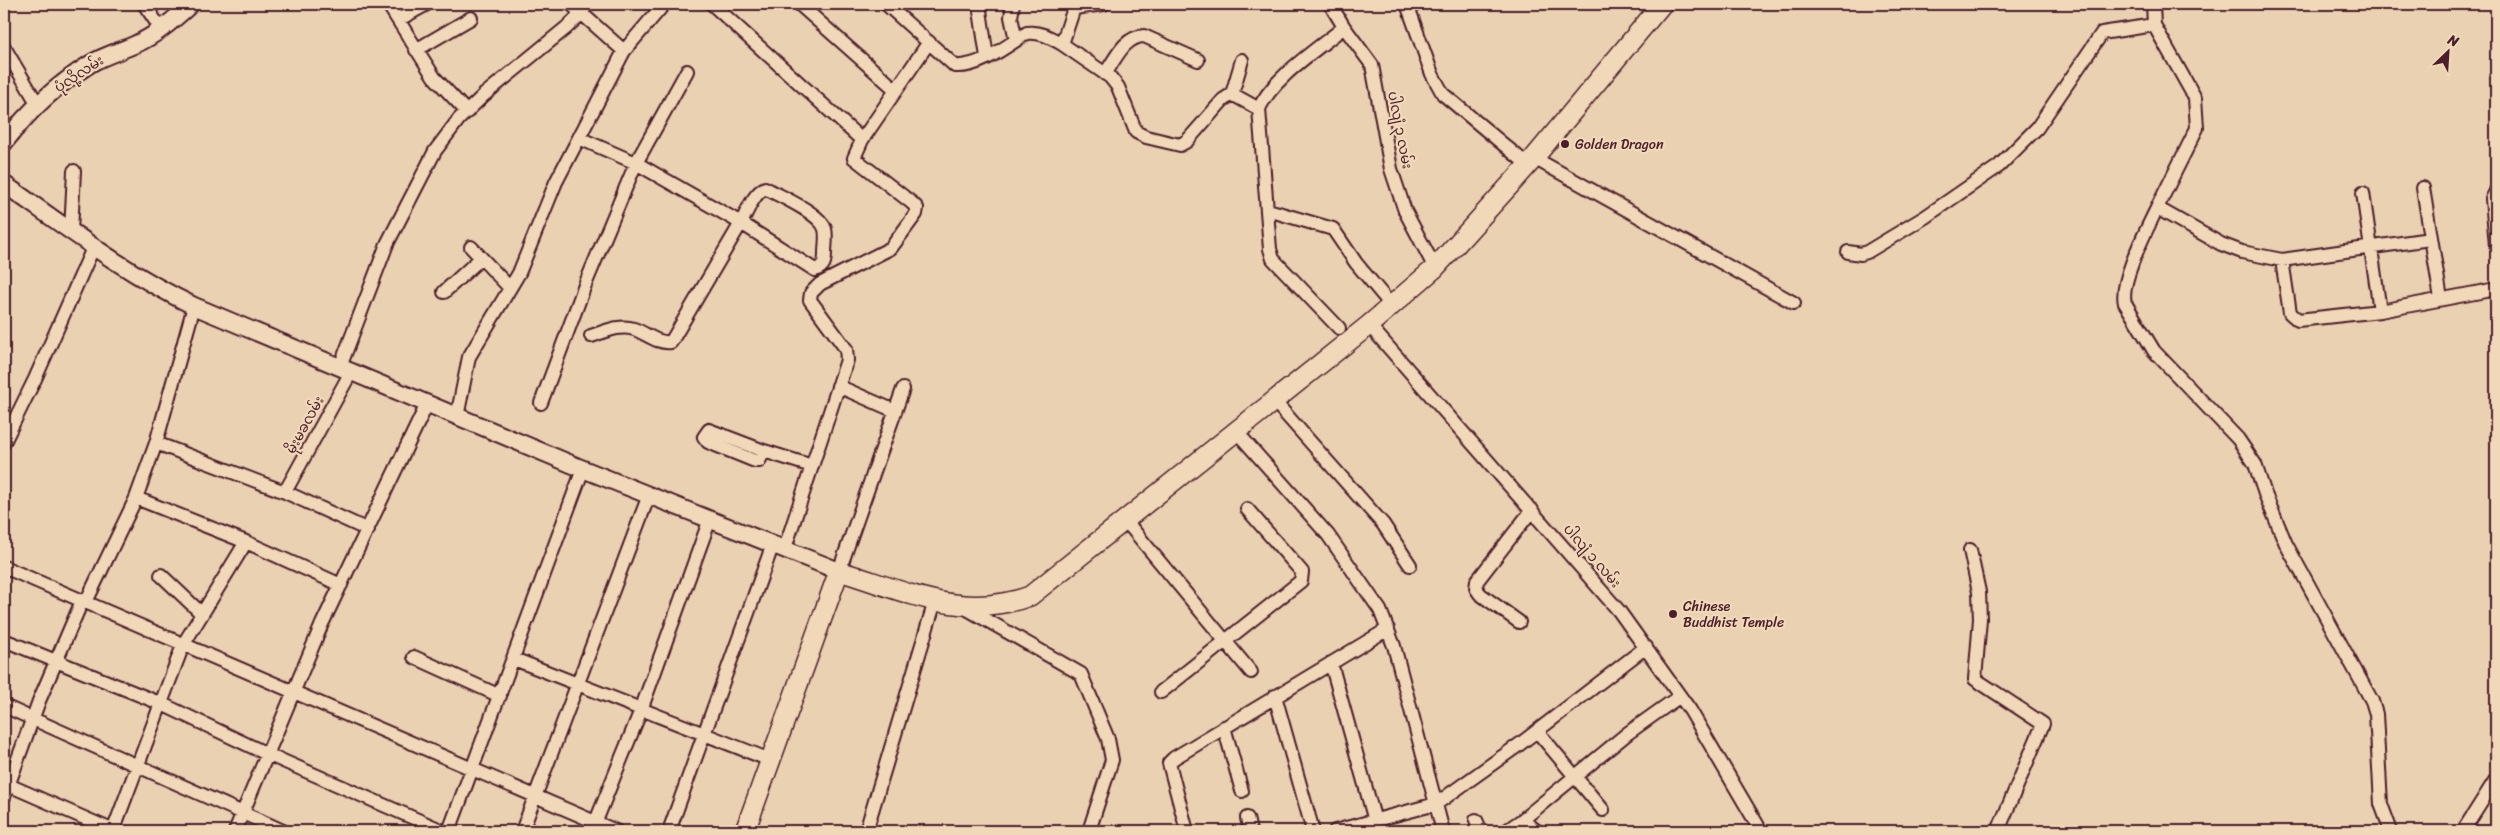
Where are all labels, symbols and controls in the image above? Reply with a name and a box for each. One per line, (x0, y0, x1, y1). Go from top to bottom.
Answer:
text: N (2443, 27, 2463, 54)
north arrow (2422, 28, 2472, 78)
street label: ပုံလို့လမ်း (49, 48, 109, 100)
street label: ပါလျံ ၃ လမ်း (1380, 89, 1420, 171)
place label: Golden Dragon (1575, 132, 1664, 157)
marker: Golden Dragon (1559, 138, 1571, 150)
street label: မိုးမခလမ်း (279, 391, 331, 459)
street label: ပါလျံ ၁ လမ်း (1557, 518, 1627, 594)
place label: Chinese Buddhist Temple (1683, 594, 1784, 635)
marker: Chinese Buddhist Temple (1667, 608, 1679, 620)

